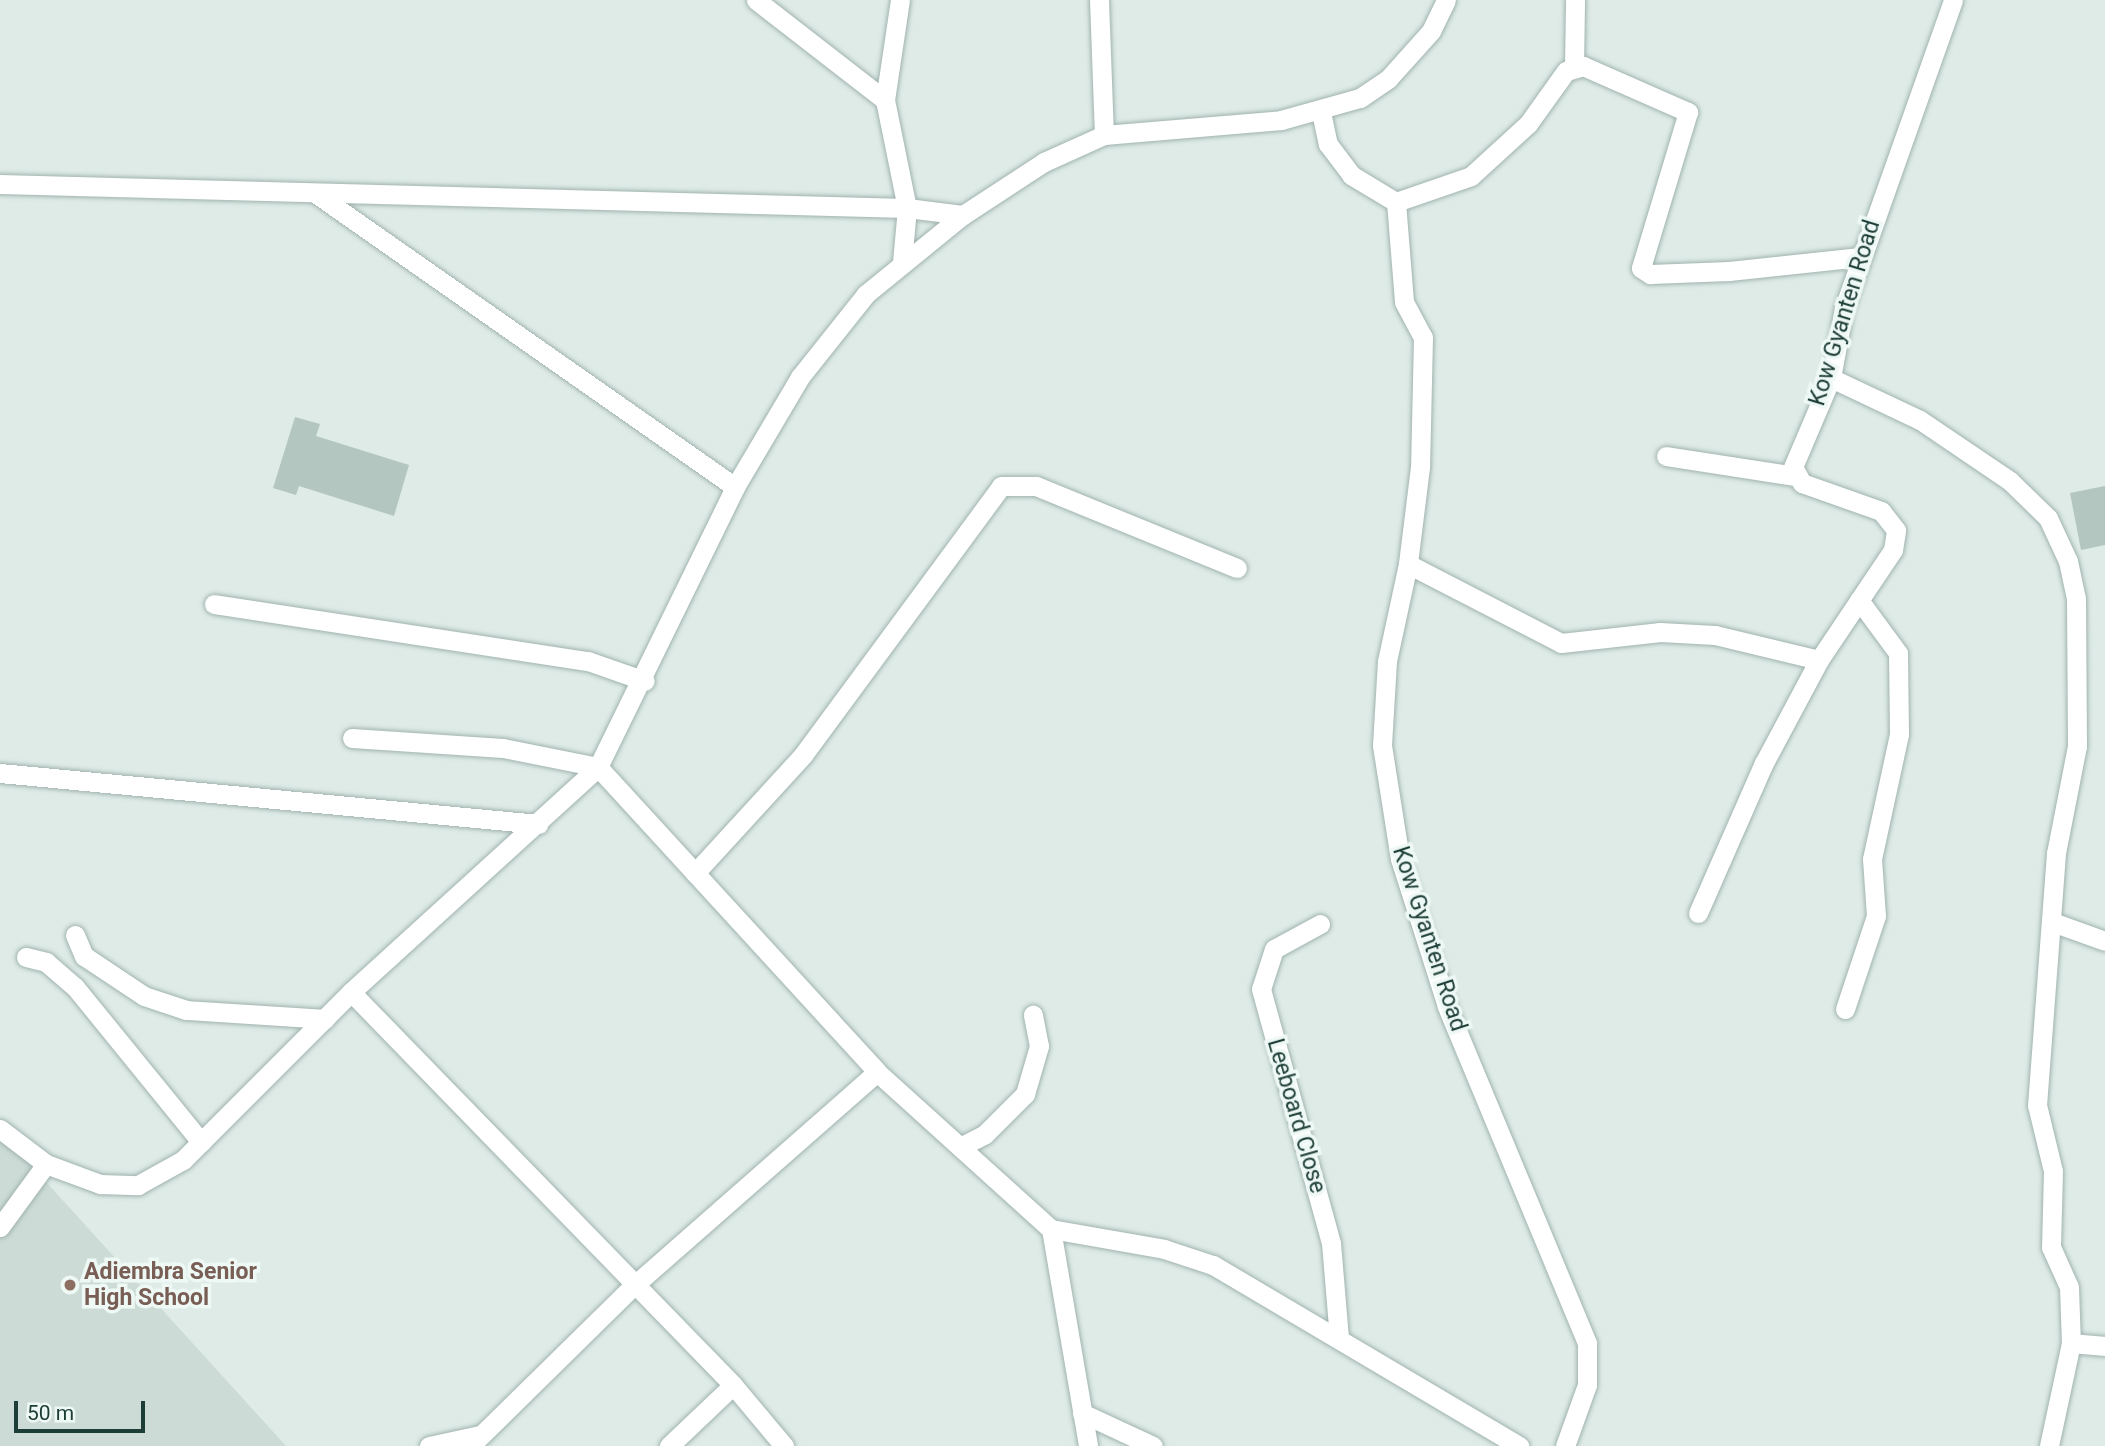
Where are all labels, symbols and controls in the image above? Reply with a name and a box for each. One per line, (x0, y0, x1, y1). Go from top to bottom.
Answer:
street label: Kow Gyanten Road (1804, 217, 1886, 409)
street label: Kow Gyanten Road (1386, 843, 1472, 1035)
street label: Leeboard Close (1261, 1036, 1331, 1196)
place label: Adiembra Senior High School (84, 1258, 257, 1312)
marker: Adiembra Senior High School (62, 1277, 78, 1293)
scale bar (18, 1386, 149, 1430)
text: 50 m (27, 1401, 74, 1425)

